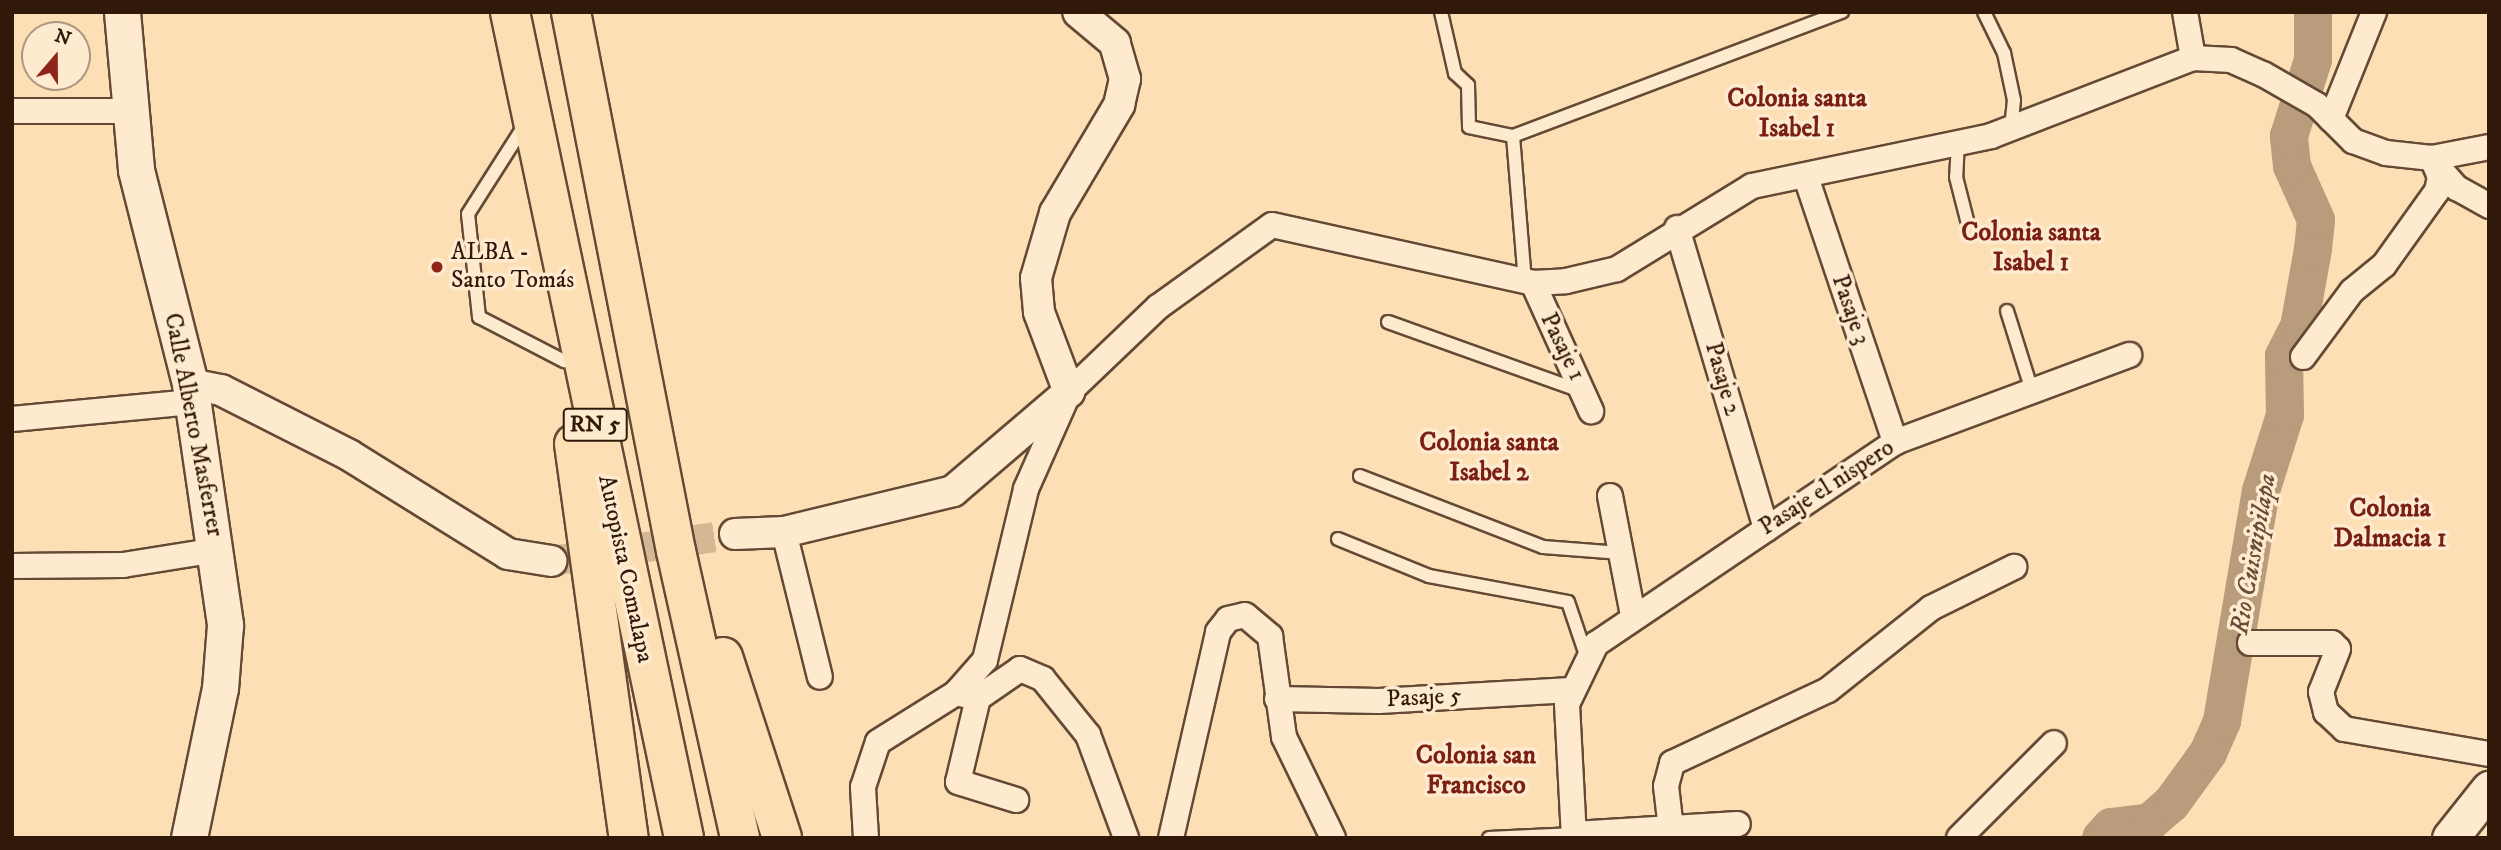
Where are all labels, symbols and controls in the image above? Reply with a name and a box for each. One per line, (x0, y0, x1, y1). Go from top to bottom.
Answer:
north arrow (21, 21, 91, 91)
text: N (51, 24, 74, 51)
district label: Colonia santa Isabel 1 (1727, 83, 1867, 144)
district label: Colonia santa Isabel 1 (1961, 217, 2101, 278)
place label: ALBA - Santo Tomás (451, 239, 574, 295)
marker: ALBA - Santo Tomás (429, 259, 445, 275)
street label: Pasaje 3 (1825, 271, 1875, 349)
street label: Pasaje 1 (1533, 308, 1591, 386)
street label: Calle Alberto Masferrer (157, 311, 229, 539)
street label: Pasaje 2 (1698, 339, 1746, 419)
road number: RN 5 (562, 406, 628, 444)
district label: Colonia santa Isabel 2 (1419, 427, 1559, 488)
street label: Pasaje el nispero (1754, 434, 1900, 542)
water label: Rio Cuisnipilapa (2225, 471, 2283, 637)
street label: Autopista Comalapa (591, 473, 659, 665)
district label: Colonia Dalmacia 1 (2334, 493, 2446, 554)
street label: Pasaje 5 (1386, 682, 1462, 714)
district label: Colonia san Francisco (1416, 740, 1536, 802)

